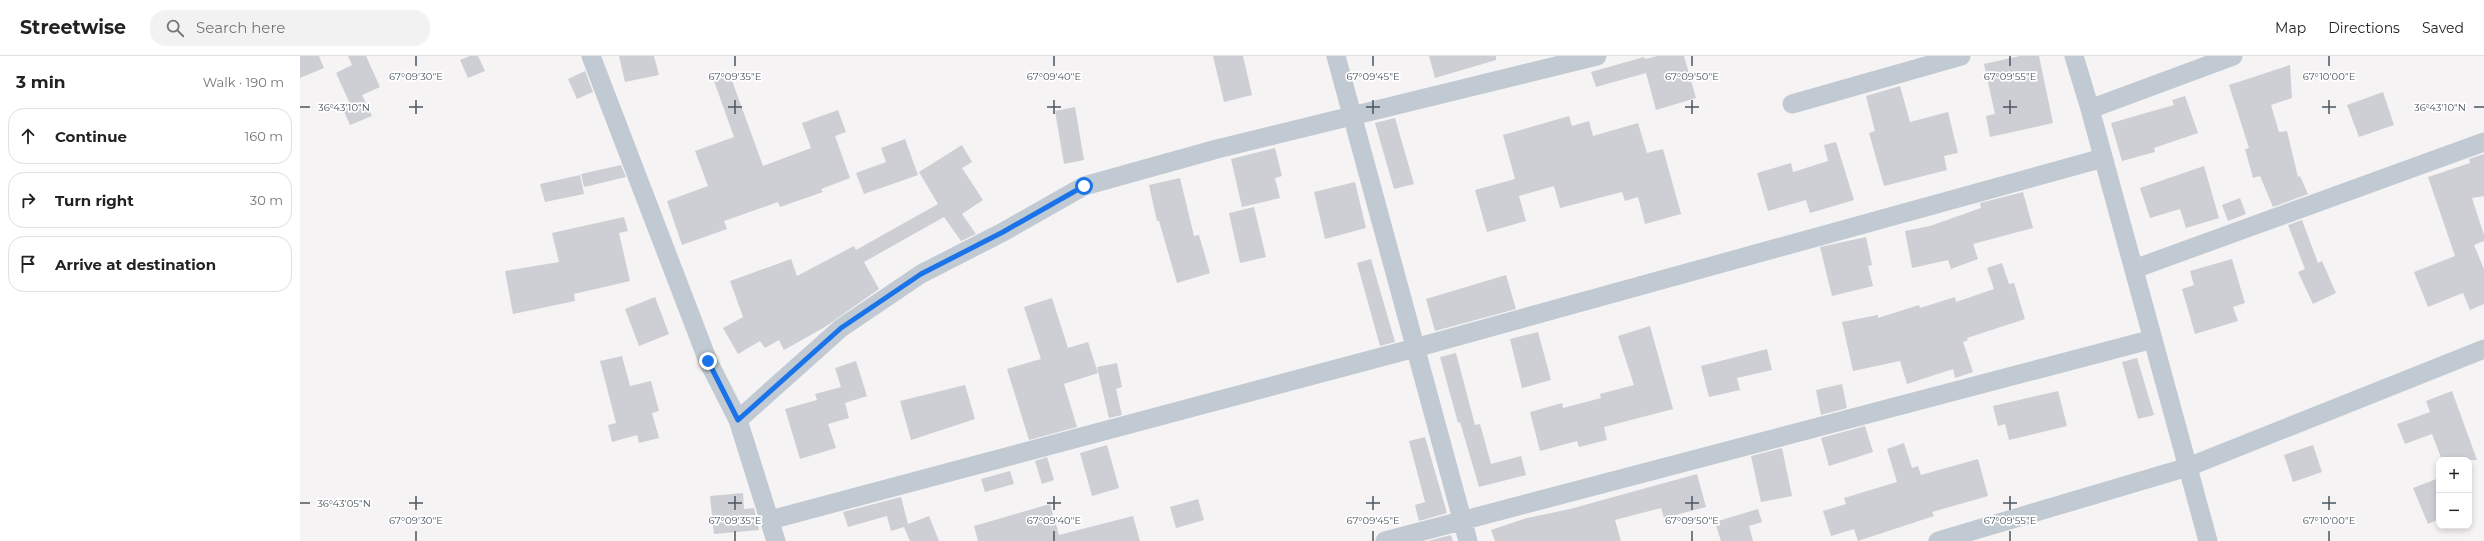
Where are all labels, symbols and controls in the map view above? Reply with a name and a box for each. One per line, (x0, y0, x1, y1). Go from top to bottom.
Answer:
search box (150, 10, 430, 46)
text: Streetwise (20, 16, 126, 39)
icon: search (164, 17, 186, 39)
text: Search here (196, 18, 285, 37)
text: Map (2275, 19, 2306, 37)
text: Directions (2328, 19, 2400, 37)
text: Saved (2422, 19, 2464, 37)
text: 67°09'30"E (389, 70, 443, 83)
text: 67°09'35"E (709, 70, 762, 83)
text: 67°09'40"E (1027, 70, 1081, 83)
text: 67°09'45"E (1346, 70, 1400, 83)
text: 67°09'50"E (1665, 70, 1719, 83)
text: 67°09'55"E (1984, 70, 2037, 83)
text: 67°10'00"E (2303, 70, 2356, 83)
text: 3 min (16, 72, 66, 92)
text: Walk · 190 m (203, 74, 284, 90)
text: 36°43'10"N (318, 101, 370, 114)
text: 36°43'10"N (2414, 101, 2466, 114)
icon: ahead (17, 125, 39, 147)
text: Continue (55, 127, 127, 146)
text: 160 m (245, 128, 283, 144)
route start (1075, 177, 1093, 195)
icon: right (17, 189, 39, 211)
text: Turn right (55, 191, 134, 210)
text: 30 m (250, 192, 283, 208)
icon: arrive (17, 253, 39, 275)
text: Arrive at destination (55, 255, 216, 274)
route end (699, 352, 717, 370)
map controls (2436, 457, 2472, 529)
button: + (2436, 457, 2472, 493)
button: − (2436, 493, 2472, 529)
text: 36°43'05"N (317, 497, 371, 510)
text: 67°09'30"E (389, 514, 443, 527)
text: 67°09'35"E (709, 514, 762, 527)
text: 67°09'40"E (1027, 514, 1081, 527)
text: 67°09'45"E (1346, 514, 1400, 527)
text: 67°09'50"E (1665, 514, 1719, 527)
text: 67°09'55"E (1984, 514, 2037, 527)
text: 67°10'00"E (2303, 514, 2356, 527)

